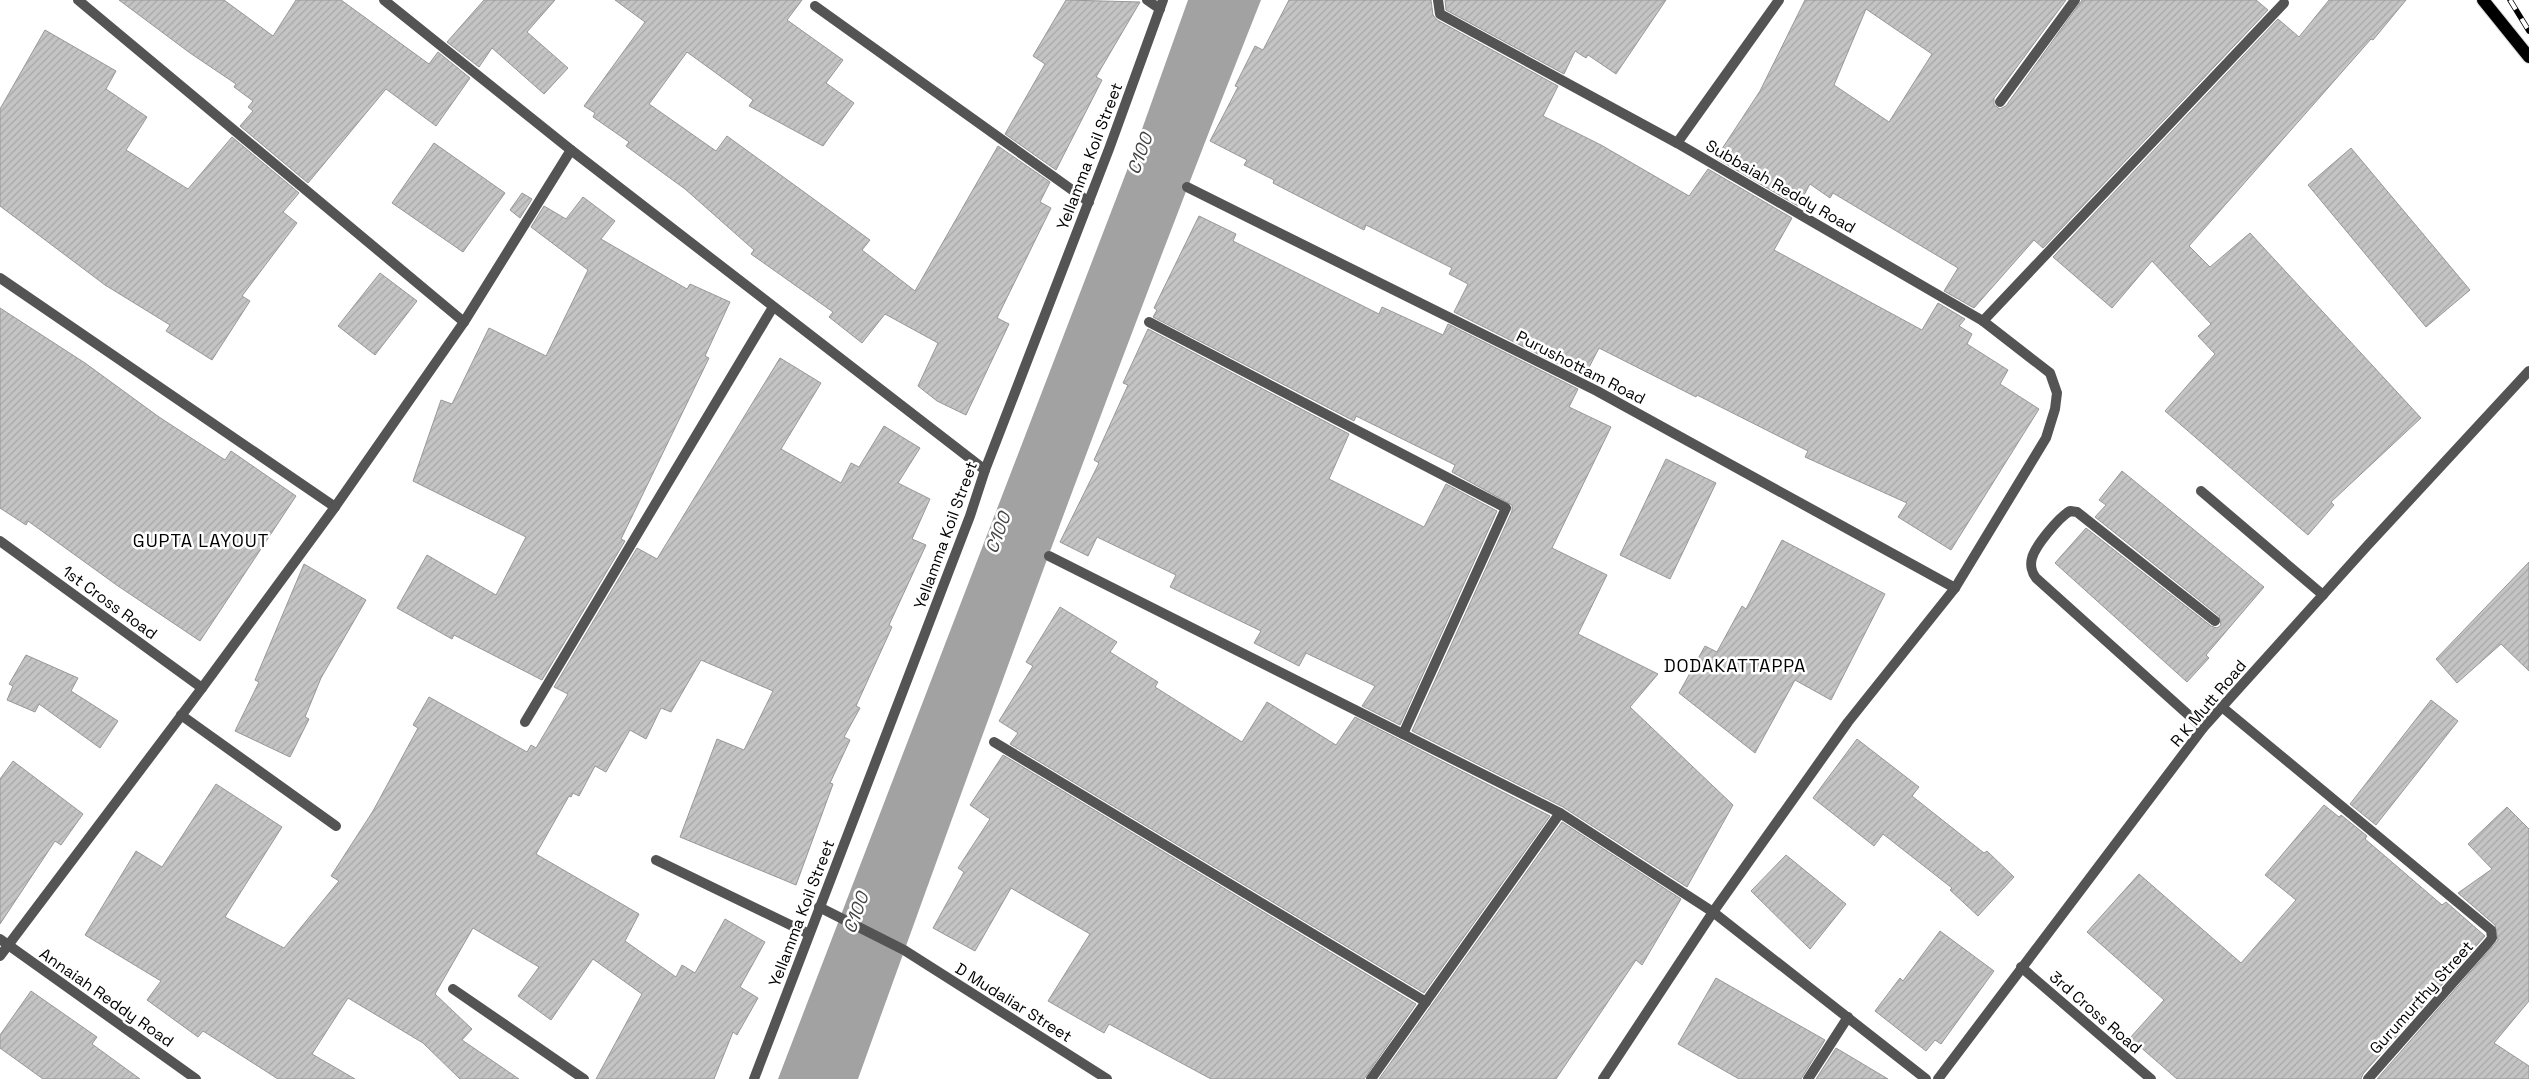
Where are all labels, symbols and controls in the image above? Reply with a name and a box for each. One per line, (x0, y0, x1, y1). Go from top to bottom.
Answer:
street label: Yellamma Koil Street (1052, 80, 1127, 233)
water label: C100 (1122, 128, 1158, 178)
street label: Subbaiah Reddy Road (1702, 135, 1860, 238)
street label: Purushottam Road (1513, 326, 1649, 409)
street label: Yellamma Koil Street (909, 458, 982, 612)
water label: C100 (980, 507, 1016, 557)
district label: GUPTA LAYOUT (133, 529, 269, 552)
street label: 1st Cross Road (58, 561, 161, 644)
district label: DODAKATTAPPA (1664, 654, 1806, 677)
street label: R K Mutt Road (2166, 655, 2251, 751)
street label: Yellamma Koil Street (764, 837, 839, 990)
water label: C100 (838, 887, 874, 937)
street label: Gurumurthy Street (2365, 936, 2478, 1058)
street label: Annaiah Reddy Road (35, 943, 178, 1052)
street label: D Mudaliar Street (951, 958, 1076, 1047)
street label: 3rd Cross Road (2045, 966, 2146, 1058)

